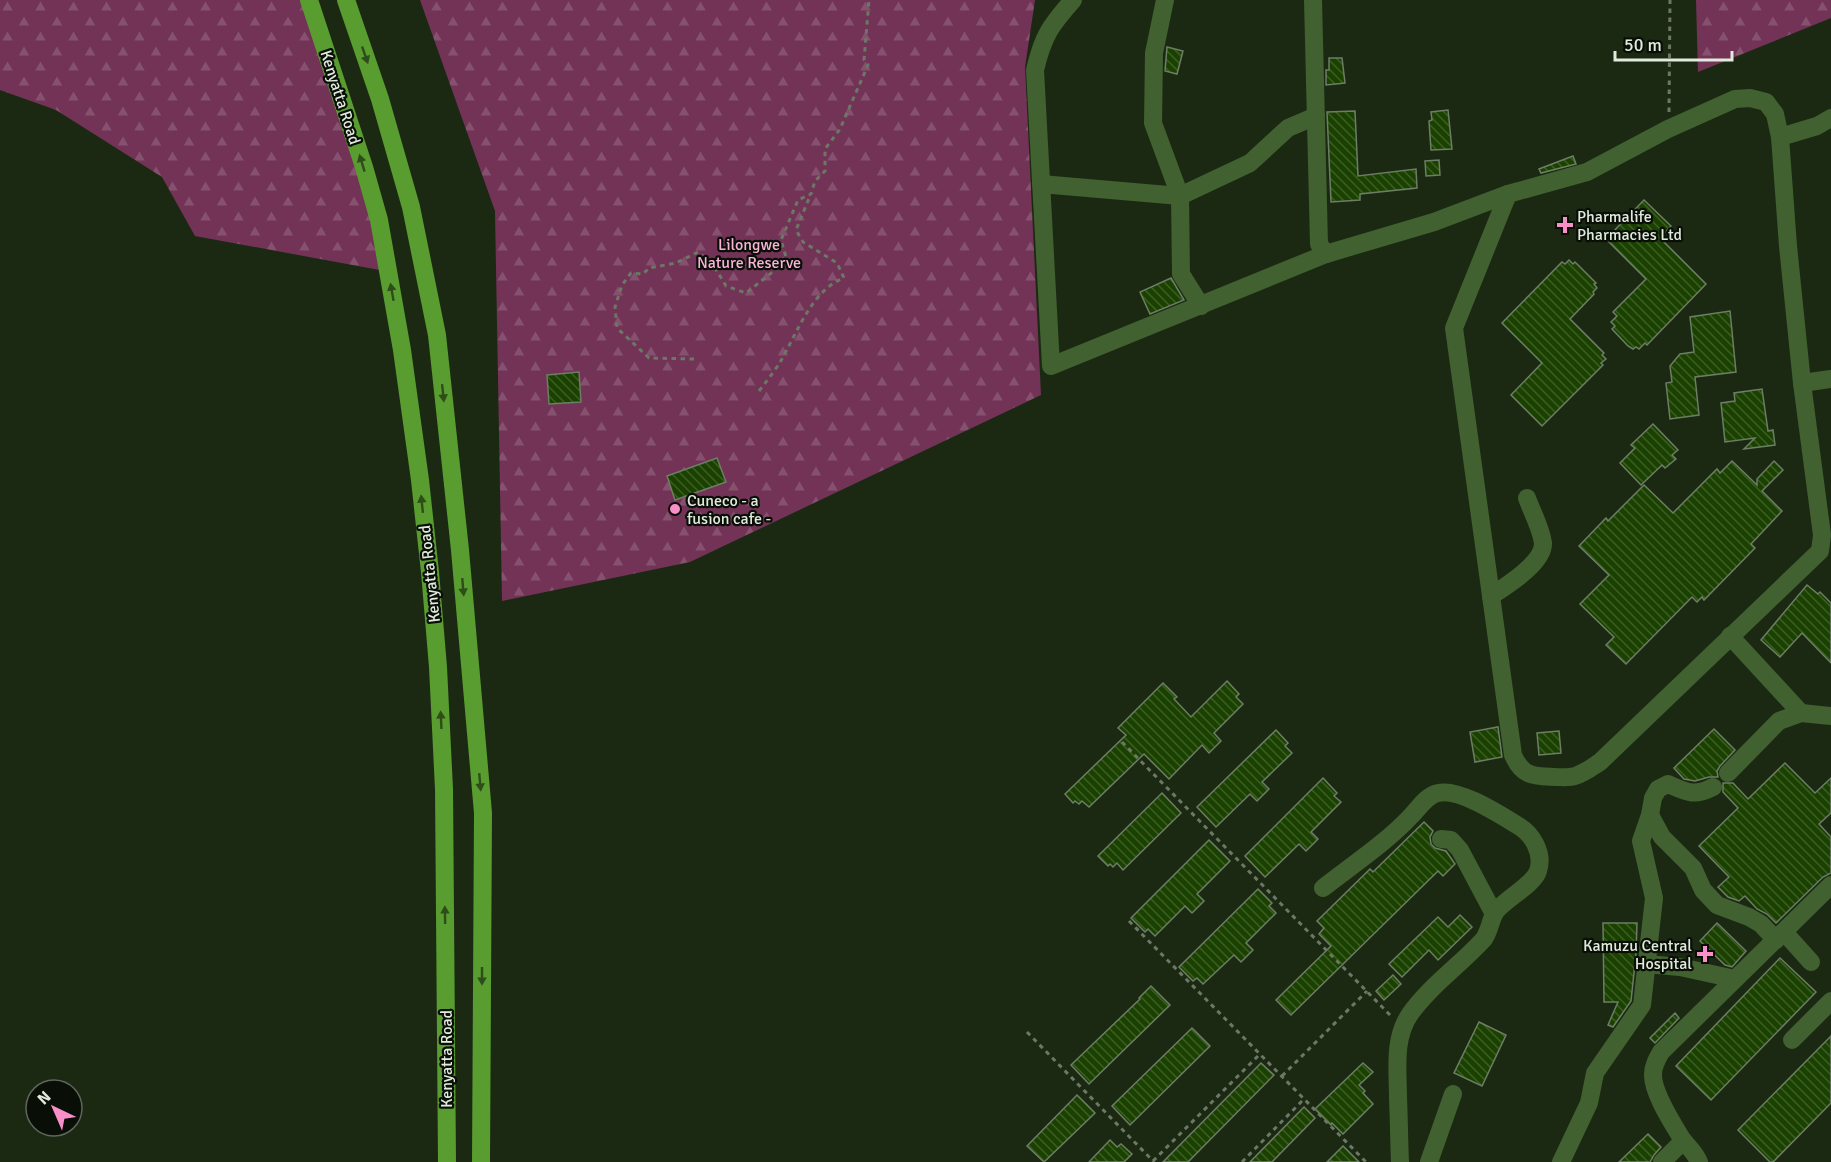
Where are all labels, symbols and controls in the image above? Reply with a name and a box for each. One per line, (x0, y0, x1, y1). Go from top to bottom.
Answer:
scale bar (1615, 24, 1732, 62)
text: 50 m (1624, 34, 1662, 56)
one-way arrow (361, 46, 370, 64)
street label: Kenyatta Road (315, 48, 365, 147)
one-way arrow (357, 154, 366, 172)
place label: Pharmalife Pharmacies Ltd (1577, 207, 1682, 245)
marker: Pharmalife Pharmacies Ltd (1558, 218, 1572, 232)
park label: Lilongwe Nature Reserve (697, 235, 801, 273)
one-way arrow (387, 283, 396, 302)
one-way arrow (438, 384, 448, 403)
place label: Cuneco - a fusion cafe - (687, 491, 771, 529)
one-way arrow (418, 495, 427, 514)
marker: Cuneco - a fusion cafe - (668, 502, 682, 516)
street label: Kenyatta Road (415, 524, 445, 624)
one-way arrow (458, 578, 468, 597)
one-way arrow (436, 710, 445, 729)
one-way arrow (475, 772, 485, 791)
one-way arrow (440, 905, 450, 924)
place label: Kamuzu Central Hospital (1583, 936, 1692, 974)
marker: Kamuzu Central Hospital (1696, 945, 1714, 963)
one-way arrow (477, 967, 487, 986)
street label: Kenyatta Road (437, 1010, 457, 1108)
north arrow (24, 1078, 84, 1138)
text: N (33, 1087, 55, 1109)

